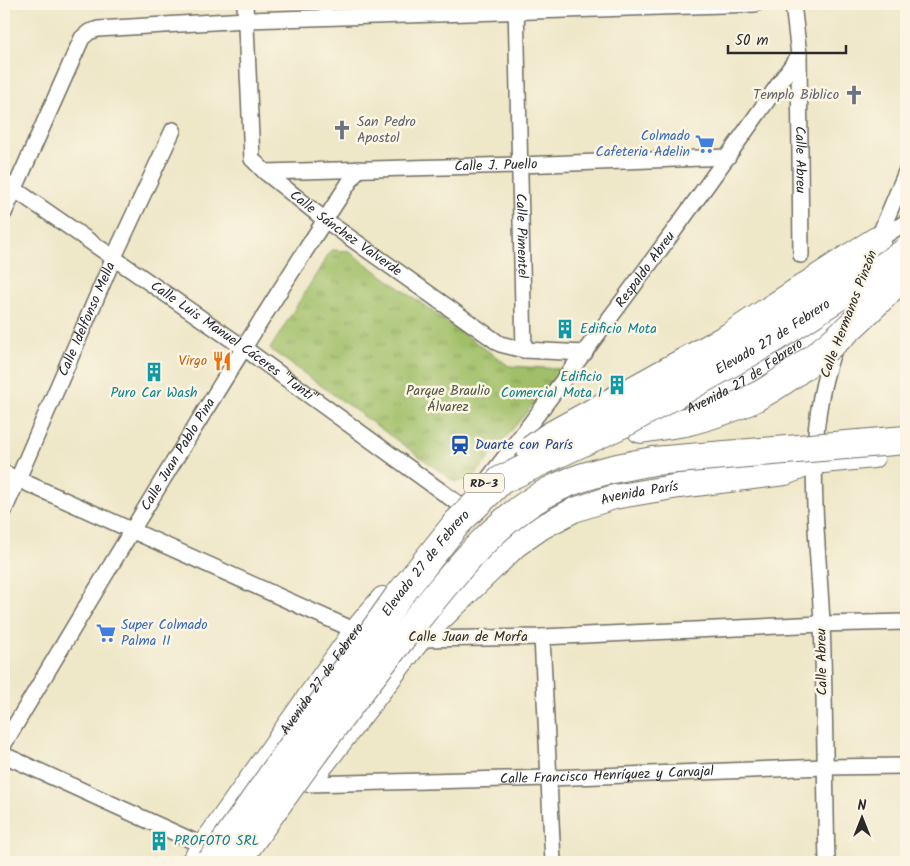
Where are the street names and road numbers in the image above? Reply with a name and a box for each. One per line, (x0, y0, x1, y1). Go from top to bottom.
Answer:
street label: Calle Abreu (789, 126, 811, 194)
street label: Calle J. Puello (454, 153, 538, 178)
street label: Calle Sánchez Valverde (285, 185, 407, 283)
street label: Calle Pimentel (509, 193, 533, 279)
street label: Respaldo Abreu (610, 227, 681, 312)
street label: Calle Hermanos Pinzón (814, 247, 884, 381)
street label: Calle Idelfonso Mella (53, 259, 122, 380)
street label: Calle Luis Manuel Cáceres "Tunti" (146, 275, 322, 409)
street label: Elevado 27 de Febrero (711, 293, 835, 381)
street label: Avenida 27 de Febrero (684, 333, 808, 420)
street label: Calle Juan Pablo Pina (135, 394, 221, 515)
road number: RD-3 (464, 473, 504, 492)
street label: Avenida París (598, 475, 680, 512)
street label: Elevado 27 de Febrero (376, 505, 475, 621)
street label: Avenida 27 de Febrero (275, 618, 369, 740)
street label: Calle Juan de Morfa (408, 626, 528, 648)
street label: Calle Abreu (810, 628, 834, 696)
street label: Calle Francisco Henríquez y Carvajal (500, 760, 715, 790)

